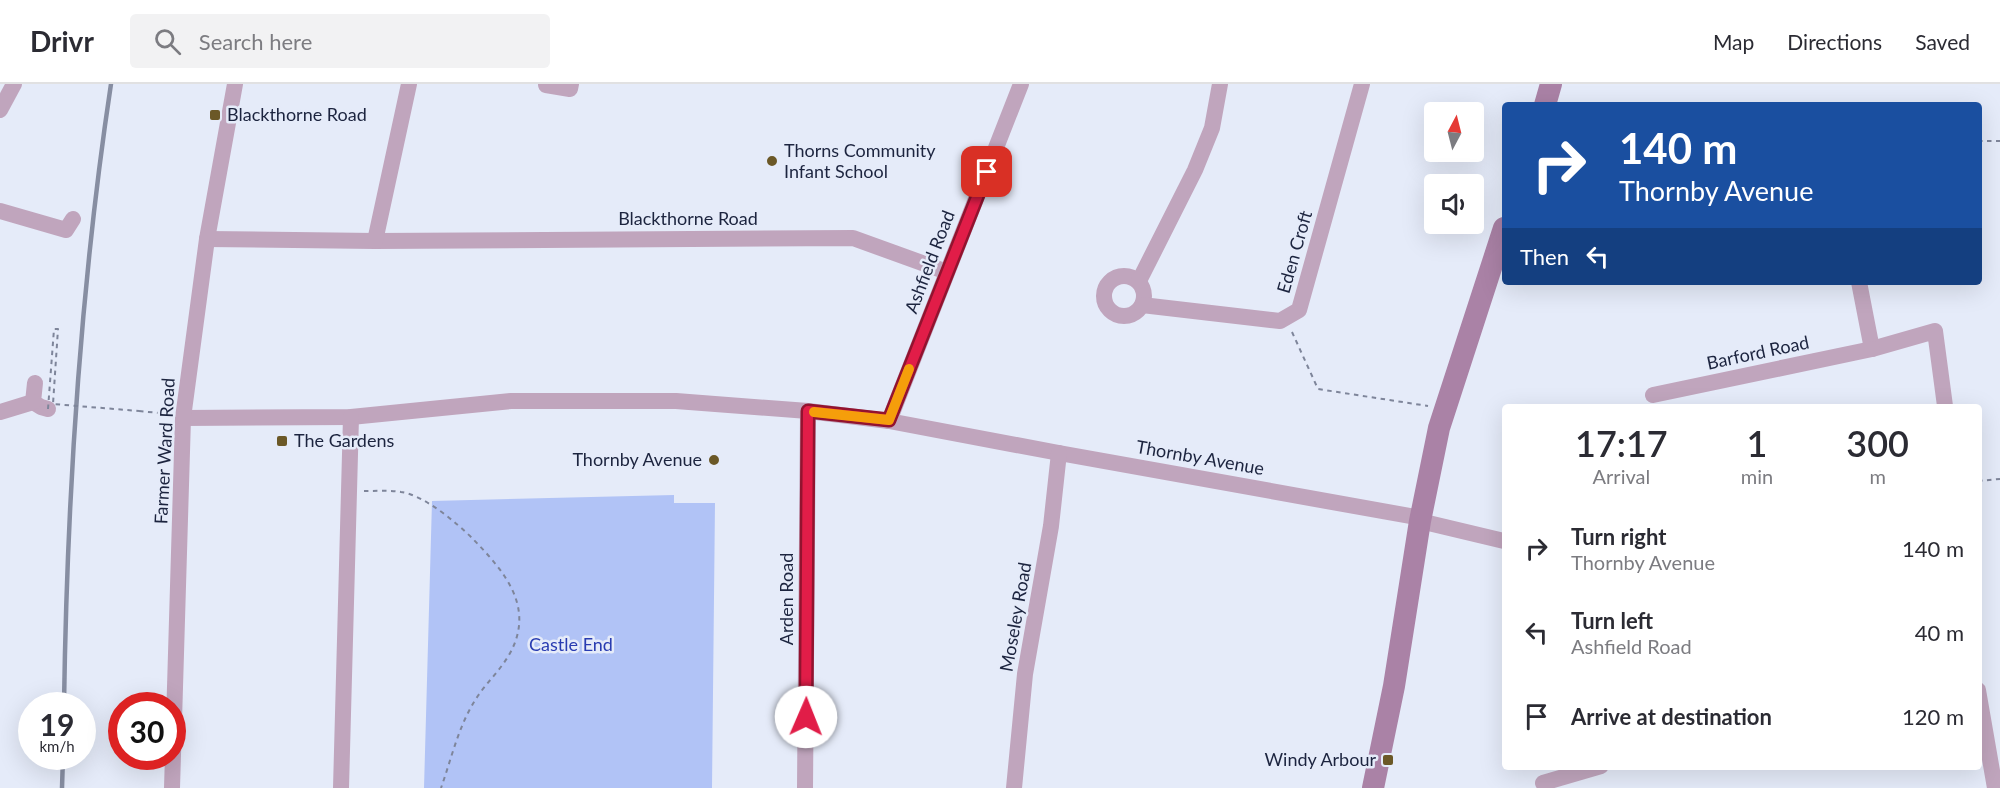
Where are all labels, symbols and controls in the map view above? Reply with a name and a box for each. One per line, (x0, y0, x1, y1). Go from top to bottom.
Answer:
search box (130, 14, 550, 68)
text: Drivr (30, 24, 94, 58)
icon: search (151, 25, 184, 58)
text: Search here (199, 28, 312, 55)
text: Map (1713, 29, 1754, 54)
text: Directions (1787, 29, 1882, 54)
text: Saved (1915, 29, 1970, 54)
north arrow (1424, 102, 1484, 162)
map controls (1424, 102, 1484, 234)
place label: Blackthorne Road (227, 103, 367, 125)
marker: Blackthorne Road (208, 108, 222, 122)
text: 140 m (1619, 123, 1737, 173)
icon: right (1520, 126, 1598, 204)
place label: Thorns Community Infant School (784, 139, 936, 182)
pin (961, 146, 1012, 197)
marker: Thorns Community Infant School (765, 154, 779, 168)
icon: arrive (970, 155, 1003, 188)
button: sound (1424, 174, 1484, 234)
text: Thornby Avenue (1619, 174, 1813, 207)
street label: Blackthorne Road (618, 207, 758, 229)
street label: Ashfield Road (899, 207, 959, 316)
street label: Eden Croft (1272, 207, 1316, 295)
icon: left (1581, 240, 1614, 273)
text: Then (1520, 243, 1569, 270)
street label: Barford Road (1705, 330, 1811, 374)
street label: Farmer Ward Road (149, 377, 179, 525)
text: 17:17 (1575, 421, 1668, 465)
text: 1 (1747, 421, 1767, 465)
text: 300 (1846, 421, 1909, 465)
place label: The Gardens (294, 429, 395, 451)
marker: The Gardens (275, 434, 289, 448)
street label: Thornby Avenue (1134, 435, 1266, 479)
place label: Thornby Avenue (572, 448, 702, 470)
marker: Thornby Avenue (707, 453, 721, 467)
text: Arrival (1593, 464, 1650, 488)
text: min (1741, 464, 1773, 488)
text: m (1869, 464, 1886, 488)
text: Turn right (1571, 523, 1666, 550)
icon: right (1520, 532, 1553, 565)
text: 140 m (1902, 535, 1964, 562)
text: Thornby Avenue (1571, 550, 1715, 574)
street label: Arden Road (775, 553, 797, 645)
street label: Moseley Road (995, 560, 1035, 673)
text: Turn left (1571, 607, 1653, 634)
icon: left (1520, 616, 1553, 649)
text: 40 m (1915, 619, 1964, 646)
park label: Castle End (529, 633, 613, 655)
text: Ashfield Road (1571, 634, 1692, 658)
position arrow (774, 685, 838, 749)
speed limit sign: 30 (108, 692, 186, 770)
icon: arrive (1520, 700, 1553, 733)
text: Arrive at destination (1571, 703, 1772, 730)
text: 120 m (1902, 703, 1964, 730)
text: 19 (40, 706, 74, 742)
text: km/h (39, 737, 75, 755)
place label: Windy Arbour (1265, 748, 1376, 770)
marker: Windy Arbour (1381, 753, 1395, 767)

